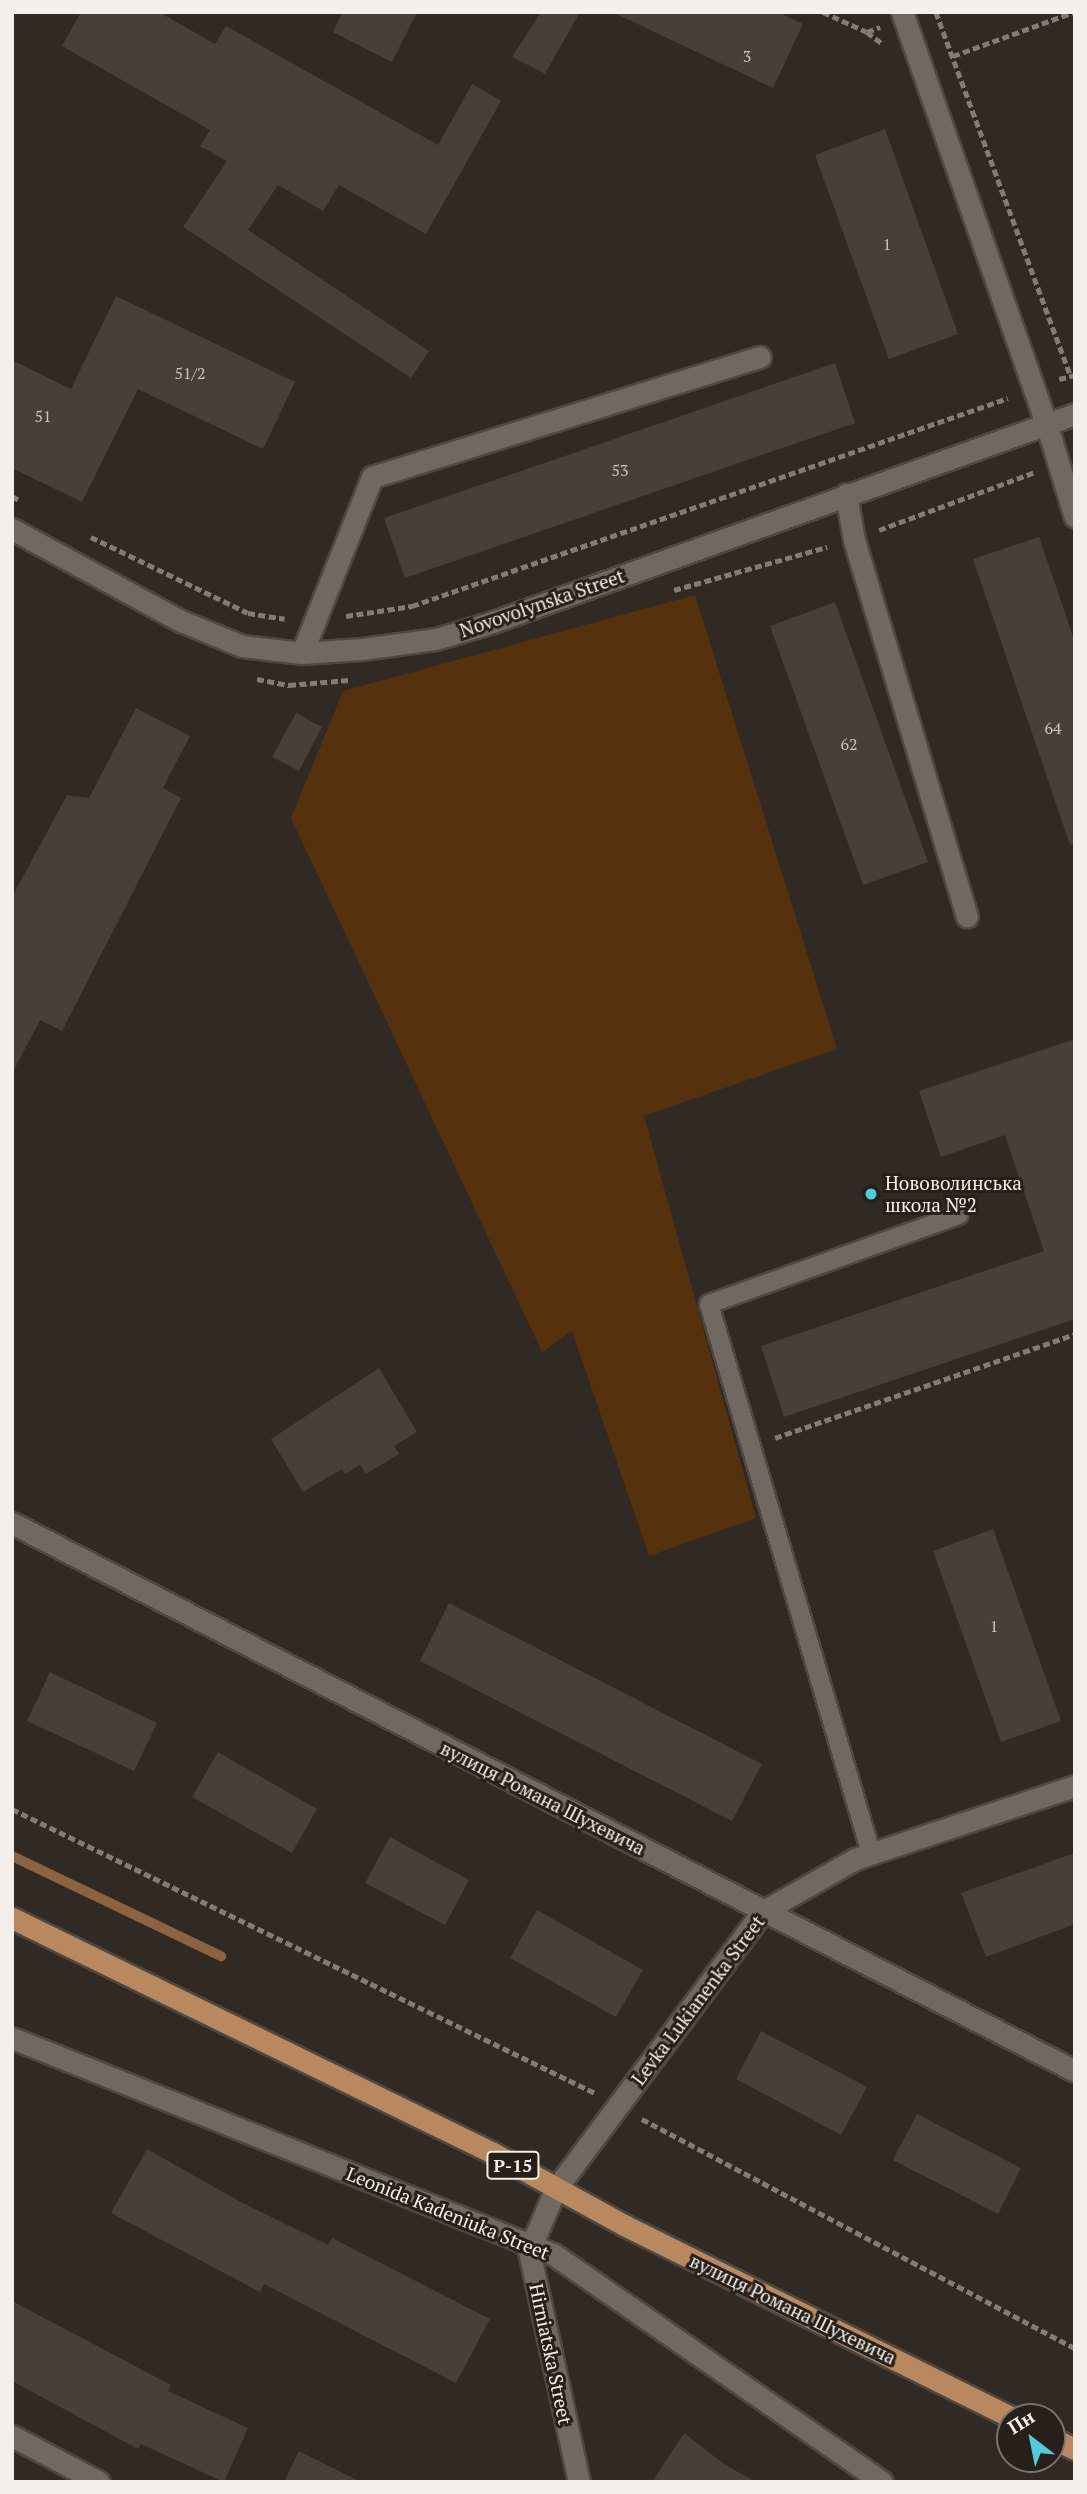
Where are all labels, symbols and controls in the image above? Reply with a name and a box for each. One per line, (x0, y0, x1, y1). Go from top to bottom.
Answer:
house number: 3 (743, 46, 751, 66)
house number: 1 (883, 234, 891, 254)
house number: 51/2 (174, 363, 206, 383)
house number: 51 (34, 406, 52, 426)
house number: 53 (611, 460, 629, 480)
street label: Novovolynska Street (457, 564, 627, 642)
house number: 64 (1044, 718, 1062, 738)
house number: 62 (840, 734, 858, 754)
place label: Нововолинська школа №2 (885, 1172, 1022, 1216)
marker: Нововолинська школа №2 (863, 1186, 879, 1202)
house number: 1 (990, 1616, 998, 1636)
street label: вулиця Романа Шухевича (437, 1736, 649, 1860)
street label: Levka Lukianenka Street (627, 1911, 769, 2089)
road number: Р-15 (485, 2150, 541, 2180)
street label: Leonida Kadeniuka Street (343, 2162, 553, 2264)
street label: вулиця Романа Шухевича (686, 2249, 900, 2369)
street label: Hirniatska Street (525, 2281, 577, 2427)
north arrow (996, 2403, 1066, 2473)
text: Пн (1003, 2404, 1039, 2439)

